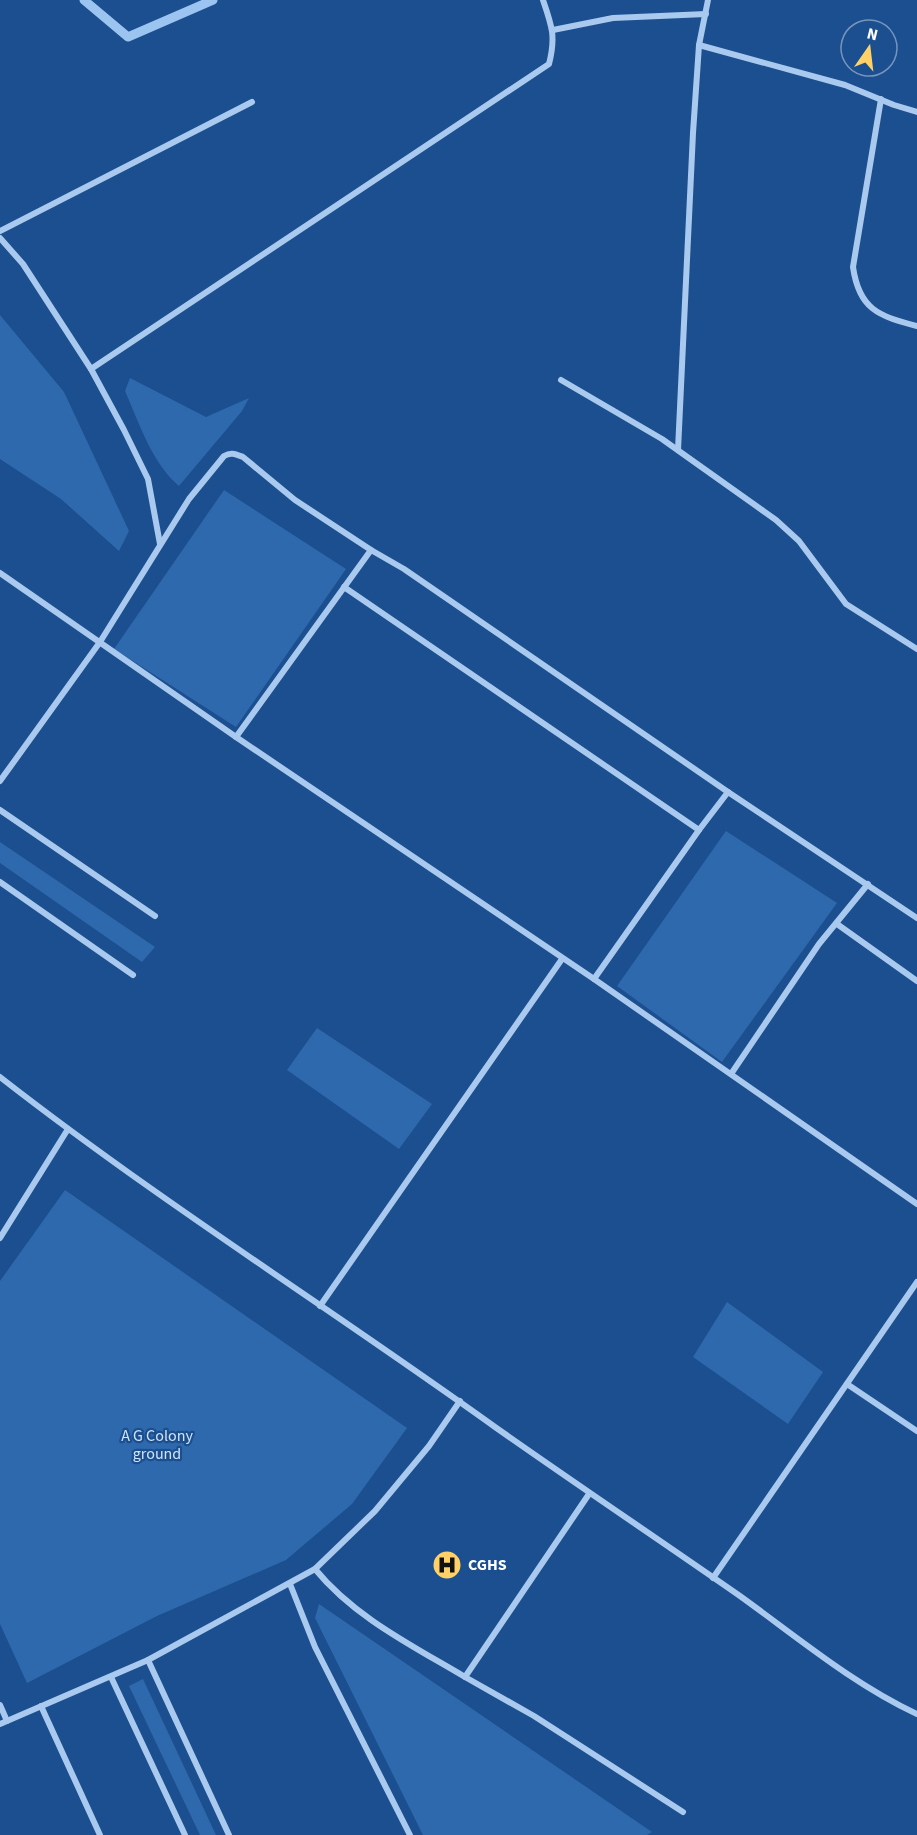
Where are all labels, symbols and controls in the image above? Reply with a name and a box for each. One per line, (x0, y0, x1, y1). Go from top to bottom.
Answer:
north arrow (839, 18, 899, 78)
text: N (865, 22, 880, 46)
park label: A G Colony ground (121, 1425, 193, 1465)
hospital icon: CGHS (431, 1549, 463, 1581)
place label: CGHS (468, 1554, 507, 1576)

